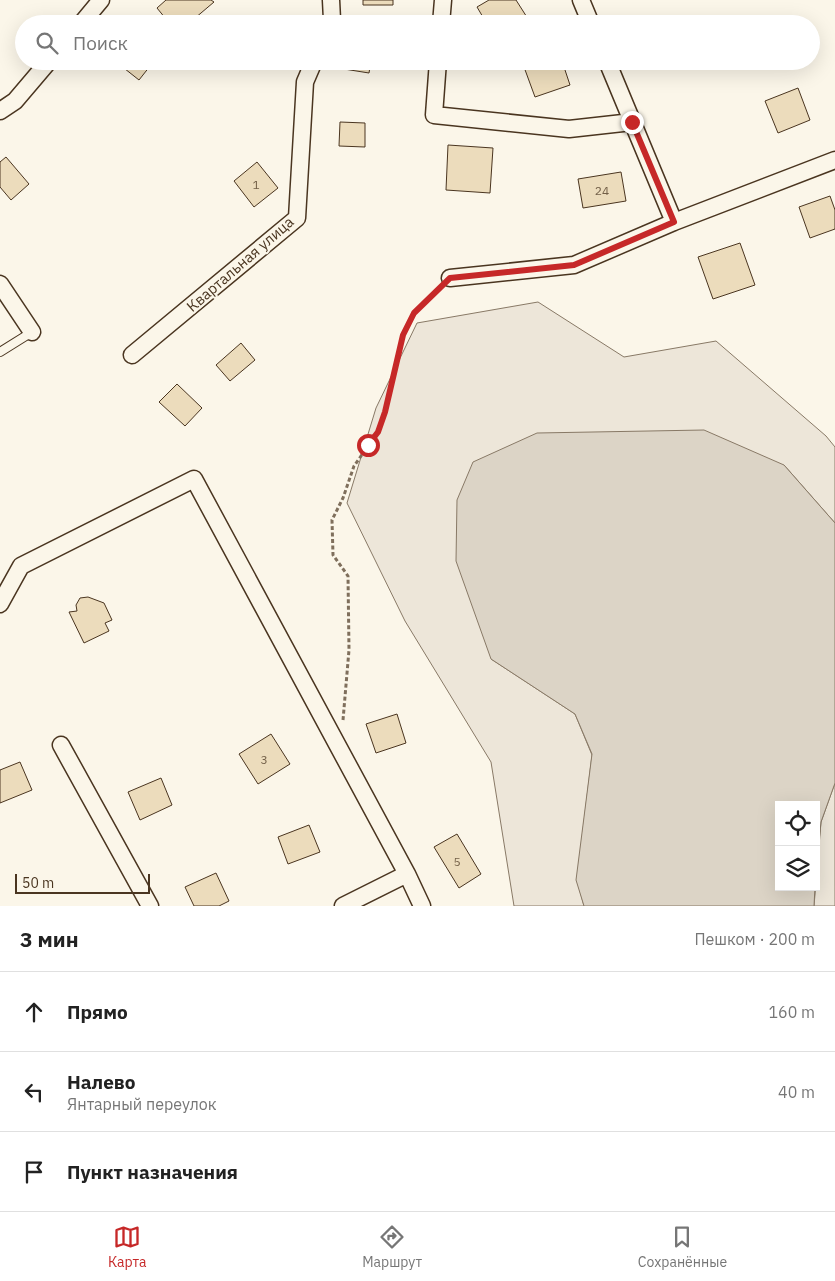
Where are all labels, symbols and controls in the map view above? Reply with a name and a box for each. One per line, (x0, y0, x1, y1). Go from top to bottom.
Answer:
search box (15, 15, 820, 70)
icon: search (33, 29, 61, 57)
text: Поиск (73, 31, 128, 55)
route end (621, 111, 644, 134)
house number: 1 (252, 177, 260, 192)
house number: 24 (595, 183, 609, 198)
street label: Квартальная улица (182, 212, 298, 316)
route start (357, 434, 380, 457)
house number: 3 (260, 752, 268, 767)
map controls (775, 801, 820, 891)
button: locate (775, 801, 820, 846)
button: layers (775, 846, 820, 891)
house number: 5 (453, 854, 461, 869)
scale bar (15, 871, 150, 894)
text: 50 m (22, 874, 54, 892)
text: 3 мин (20, 925, 79, 953)
text: Пешком · 200 m (694, 929, 815, 949)
icon: ahead (20, 998, 48, 1026)
text: Прямо (67, 1000, 128, 1024)
text: 160 m (768, 1002, 815, 1022)
text: Налево (67, 1070, 136, 1094)
icon: left (20, 1078, 48, 1106)
text: 40 m (778, 1082, 815, 1102)
text: Янтарный переулок (67, 1094, 216, 1114)
icon: arrive (20, 1158, 48, 1186)
text: Пункт назначения (67, 1160, 238, 1184)
tab: Карта (108, 1223, 146, 1271)
tab: Маршрут (362, 1223, 422, 1271)
tab: Сохранённые (638, 1223, 727, 1271)

